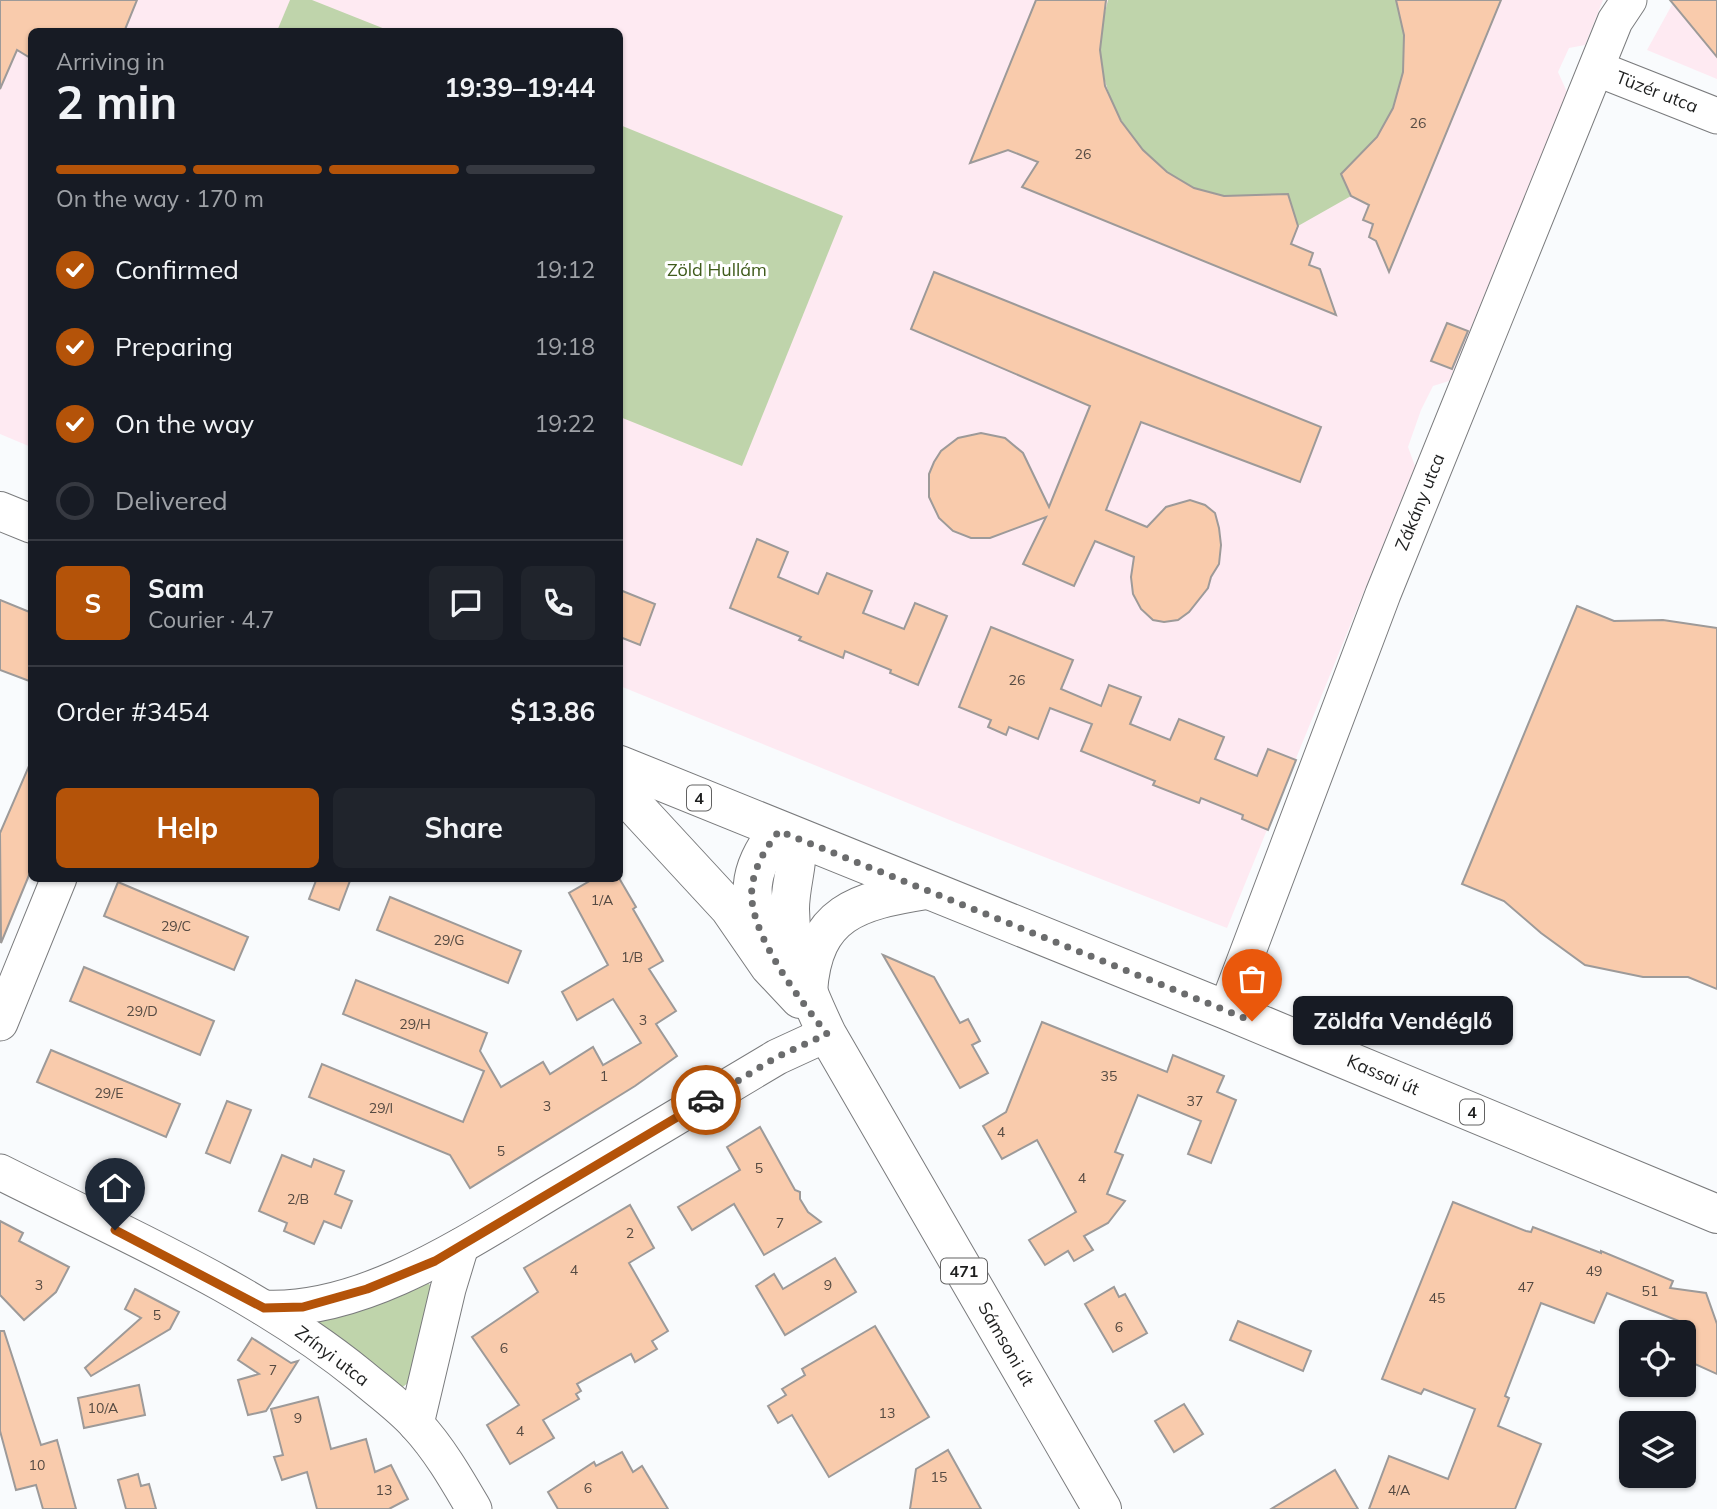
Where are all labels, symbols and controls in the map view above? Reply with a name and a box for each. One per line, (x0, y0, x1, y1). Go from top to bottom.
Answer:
text: Arriving in (56, 47, 165, 76)
street label: Tüzér utca (1613, 65, 1702, 118)
text: 19:39–19:44 (444, 71, 595, 104)
text: 2 min (56, 73, 177, 131)
house number: 26 (1410, 114, 1426, 132)
house number: 26 (1075, 145, 1091, 163)
text: On the way · 170 m (56, 184, 264, 213)
icon: check (56, 251, 94, 289)
text: Confirmed (115, 253, 239, 286)
text: 19:12 (535, 255, 595, 284)
park label: Zöld Hullám (667, 258, 767, 281)
icon: check (56, 328, 94, 366)
text: Preparing (115, 330, 233, 363)
text: 19:18 (535, 332, 595, 361)
icon: check (56, 405, 94, 443)
text: On the way (115, 407, 254, 440)
text: 19:22 (535, 409, 595, 438)
street label: Zákány utca (1390, 450, 1449, 554)
text: Delivered (115, 484, 228, 517)
button: chat (429, 566, 503, 640)
button: phone (521, 566, 595, 640)
text: Sam (148, 572, 204, 605)
text: S (85, 587, 101, 620)
text: Courier · 4.7 (148, 605, 274, 634)
house number: 26 (1009, 671, 1025, 689)
text: Order #3454 (56, 695, 209, 728)
text: $13.86 (511, 695, 595, 728)
road number: 4 (687, 786, 711, 810)
button: Help (56, 788, 319, 868)
button: Share (333, 788, 595, 868)
house number: 1/A (591, 891, 614, 909)
house number: 29/C (161, 917, 191, 935)
house number: 29/G (434, 931, 464, 949)
house number: 1/B (621, 948, 643, 966)
pin (1222, 949, 1282, 1021)
icon: bag (1233, 960, 1271, 998)
callout: Zöldfa Vendéglő (1294, 996, 1514, 1046)
house number: 29/D (126, 1002, 158, 1020)
text: Zöldfa Vendéglő (1314, 1006, 1492, 1035)
house number: 3 (639, 1011, 647, 1029)
house number: 29/H (399, 1015, 431, 1033)
street label: Kassai út (1343, 1049, 1423, 1100)
courier (671, 1065, 741, 1135)
house number: 1 (600, 1067, 608, 1085)
house number: 35 (1101, 1067, 1117, 1085)
icon: car (687, 1081, 725, 1119)
house number: 29/E (94, 1084, 124, 1102)
house number: 37 (1187, 1092, 1203, 1110)
house number: 3 (543, 1097, 551, 1115)
house number: 29/I (369, 1099, 393, 1117)
road number: 4 (1460, 1100, 1484, 1124)
house number: 4 (997, 1123, 1006, 1141)
house number: 5 (497, 1142, 505, 1160)
pin (85, 1158, 145, 1230)
house number: 5 (755, 1159, 763, 1177)
icon: home (96, 1169, 134, 1207)
house number: 4 (1078, 1169, 1087, 1187)
house number: 2/B (287, 1190, 309, 1208)
house number: 7 (776, 1214, 784, 1232)
house number: 2 (626, 1224, 634, 1242)
road number: 471 (941, 1259, 987, 1284)
house number: 4 (570, 1261, 579, 1279)
house number: 49 (1586, 1262, 1602, 1280)
house number: 3 (35, 1276, 43, 1294)
house number: 9 (824, 1276, 832, 1294)
house number: 47 (1518, 1278, 1534, 1296)
house number: 51 (1642, 1282, 1658, 1300)
house number: 45 (1429, 1289, 1445, 1307)
street label: Sámsoni út (973, 1298, 1040, 1390)
house number: 5 (153, 1306, 161, 1324)
house number: 6 (1115, 1318, 1123, 1336)
street label: Zrínyi utca (291, 1320, 374, 1391)
map controls (1619, 1320, 1696, 1488)
button: locate (1619, 1320, 1696, 1397)
house number: 6 (500, 1339, 508, 1357)
house number: 7 (269, 1361, 277, 1379)
house number: 10/A (88, 1399, 119, 1417)
house number: 13 (879, 1404, 895, 1422)
house number: 9 (294, 1409, 302, 1427)
button: layers (1619, 1411, 1696, 1488)
house number: 4 (516, 1422, 525, 1440)
house number: 10 (29, 1456, 45, 1474)
house number: 15 (931, 1468, 947, 1486)
house number: 6 (584, 1479, 592, 1497)
house number: 13 (376, 1481, 392, 1499)
house number: 4/A (1388, 1481, 1411, 1499)

